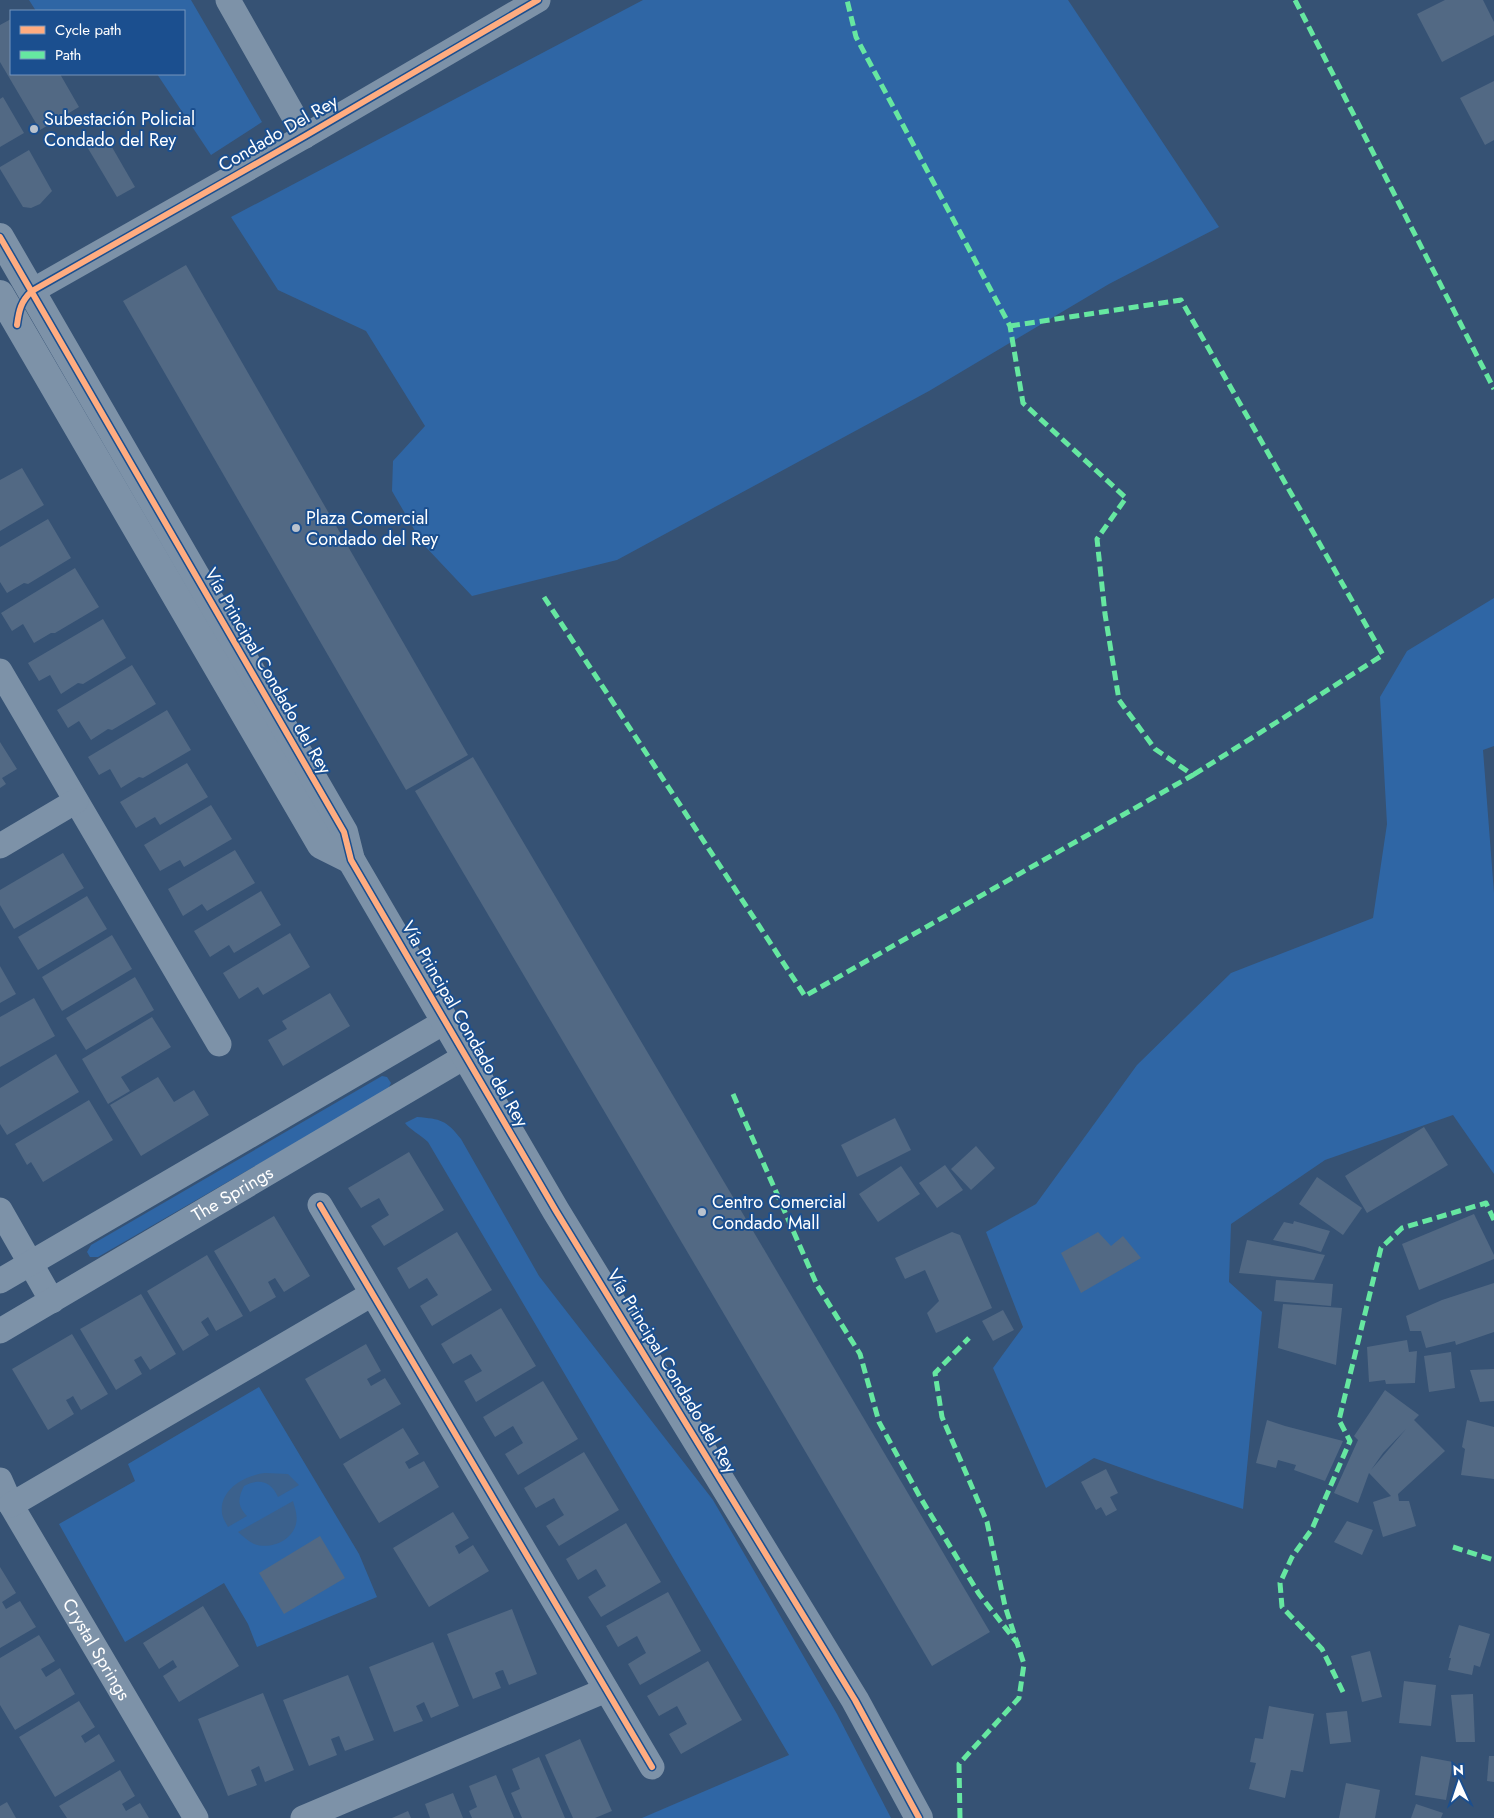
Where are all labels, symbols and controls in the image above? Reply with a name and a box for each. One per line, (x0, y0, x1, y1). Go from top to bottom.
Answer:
legend (10, 10, 185, 75)
text: Cycle path (55, 19, 122, 41)
text: Path (55, 44, 81, 66)
street label: Condado Del Rey (213, 88, 343, 178)
place label: Subestación Policial Condado del Rey (44, 106, 195, 153)
marker: Subestación Policial Condado del Rey (28, 123, 40, 135)
place label: Plaza Comercial Condado del Rey (306, 505, 438, 552)
marker: Plaza Comercial Condado del Rey (290, 522, 302, 534)
street label: Vía Principal Condado del Rey (198, 563, 338, 779)
street label: Vía Principal Condado del Rey (395, 916, 535, 1132)
street label: The Springs (187, 1160, 278, 1228)
place label: Centro Comercial Condado Mall (712, 1189, 846, 1236)
marker: Centro Comercial Condado Mall (696, 1206, 708, 1218)
street label: Vía Principal Condado del Rey (601, 1264, 744, 1478)
street label: Crystal Springs (56, 1593, 137, 1705)
north arrow (1434, 1758, 1484, 1808)
text: N (1452, 1760, 1464, 1780)

